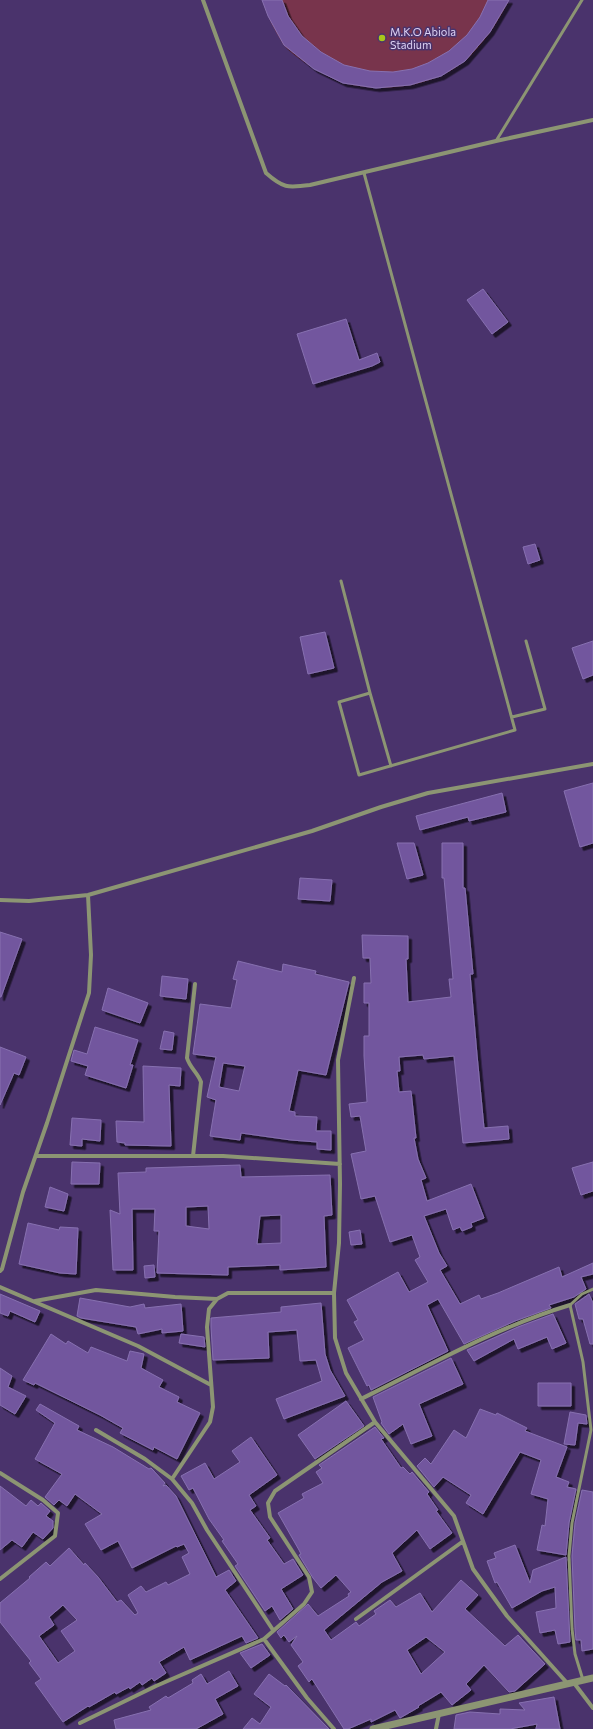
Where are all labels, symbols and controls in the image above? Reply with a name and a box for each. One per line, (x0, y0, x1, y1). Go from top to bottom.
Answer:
place label: M.K.O Abiola Stadium (390, 25, 456, 51)
marker: M.K.O Abiola Stadium (377, 33, 387, 43)

